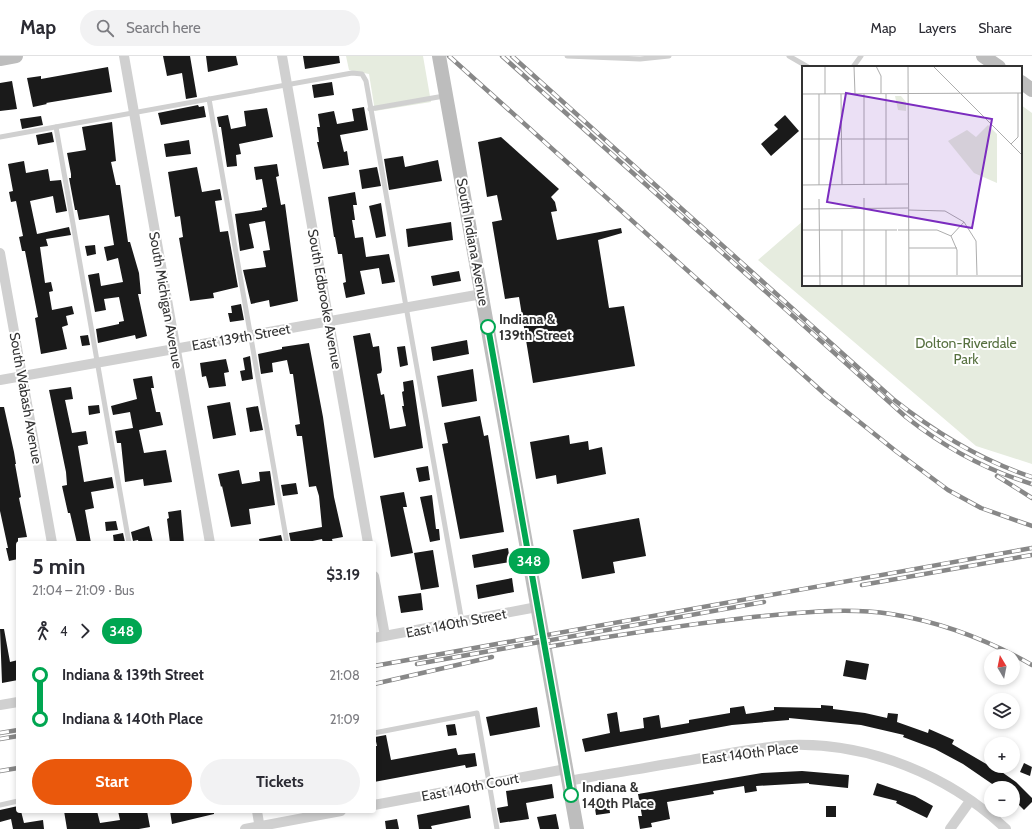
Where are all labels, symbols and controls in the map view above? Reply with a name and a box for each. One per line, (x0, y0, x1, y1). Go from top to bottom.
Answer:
search box (80, 10, 360, 46)
text: Map (20, 16, 56, 39)
icon: search (94, 17, 116, 39)
text: Search here (126, 19, 201, 37)
text: Map (871, 19, 896, 37)
text: Layers (918, 19, 956, 37)
text: Share (978, 19, 1012, 37)
inset map (802, 66, 1022, 286)
street label: South Indiana Avenue (453, 177, 493, 307)
street label: South Edbrooke Avenue (304, 227, 346, 371)
street label: South Michigan Avenue (145, 230, 187, 370)
place label: Indiana & 139th Street (499, 310, 572, 344)
street label: East 139th Street (190, 319, 292, 355)
marker: Indiana & 139th Street (480, 319, 496, 335)
street label: South Wabash Avenue (6, 331, 46, 465)
park label: Dolton-Riverdale Park (915, 334, 1017, 368)
line badge: 348 (506, 548, 552, 574)
text: 348 (517, 552, 541, 570)
text: 5 min (32, 553, 85, 580)
text: $3.19 (326, 566, 360, 584)
text: 21:04 – 21:09 · Bus (32, 582, 134, 598)
street label: East 140th Street (404, 604, 508, 642)
icon: walk (32, 620, 54, 642)
icon: forward (74, 620, 96, 642)
text: 348 (110, 622, 134, 640)
text: 4 (60, 623, 68, 639)
north arrow (984, 649, 1020, 685)
map controls (984, 649, 1020, 817)
text: Indiana & 139th Street (62, 666, 204, 684)
text: 21:08 (329, 667, 360, 683)
button: layers (984, 693, 1020, 729)
text: Indiana & 140th Place (62, 710, 203, 728)
text: 21:09 (330, 711, 360, 727)
button: + (984, 737, 1020, 773)
street label: East 140th Place (701, 738, 799, 768)
button: Start (32, 759, 192, 805)
button: Tickets (200, 759, 360, 805)
street label: East 140th Court (420, 769, 520, 805)
place label: Indiana & 140th Place (582, 778, 654, 812)
button: − (984, 781, 1020, 817)
marker: Indiana & 140th Place (563, 787, 579, 803)

